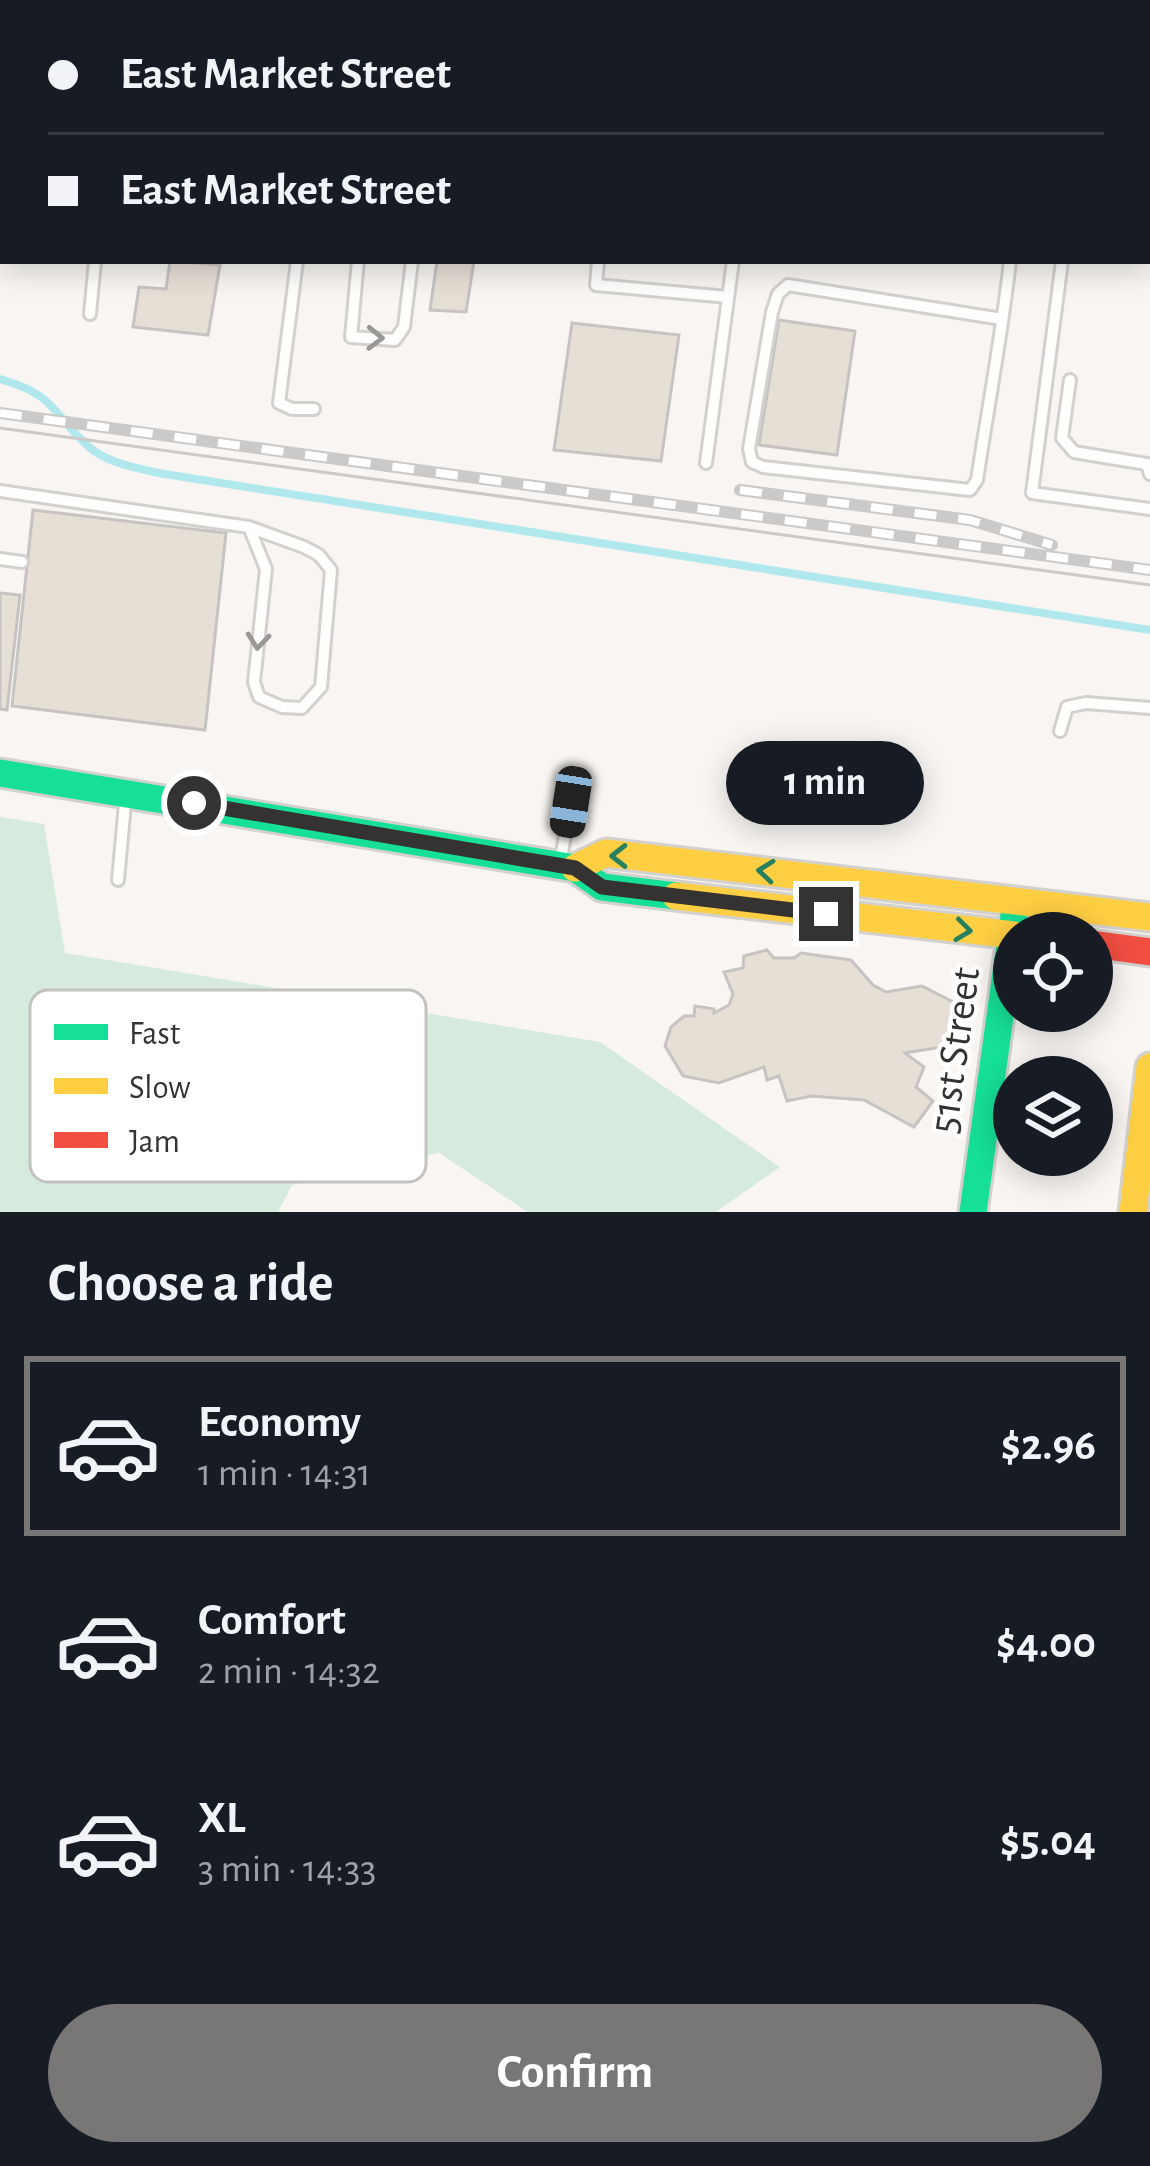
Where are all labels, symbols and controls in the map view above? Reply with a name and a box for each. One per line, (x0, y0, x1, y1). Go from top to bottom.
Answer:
text: East Market Street (120, 52, 451, 97)
text: East Market Street (120, 168, 451, 213)
one-way arrow (367, 325, 385, 351)
one-way arrow (246, 632, 271, 651)
callout: 1 min (727, 740, 925, 824)
text: 1 min (784, 763, 866, 802)
car (548, 764, 594, 840)
route start (167, 776, 221, 830)
one-way arrow (609, 843, 627, 869)
one-way arrow (756, 858, 776, 884)
route end (799, 887, 853, 941)
map controls (993, 912, 1113, 1176)
button: locate (993, 912, 1113, 1032)
one-way arrow (954, 916, 973, 942)
street label: 51st Street (923, 965, 987, 1136)
legend (30, 990, 426, 1182)
text: Fast (129, 1018, 181, 1051)
button: layers (993, 1056, 1113, 1176)
text: Slow (129, 1072, 190, 1105)
text: Jam (129, 1126, 180, 1159)
text: Choose a ride (48, 1257, 334, 1311)
icon: car (54, 1392, 162, 1500)
text: Economy (198, 1400, 361, 1445)
text: $2.96 (1001, 1423, 1096, 1468)
text: 1 min · 14:31 (198, 1454, 371, 1493)
icon: car (54, 1590, 162, 1698)
text: Comfort (198, 1598, 346, 1643)
text: $4.00 (996, 1621, 1096, 1666)
text: 2 min · 14:32 (198, 1652, 380, 1691)
icon: car (54, 1788, 162, 1896)
text: XL (198, 1796, 246, 1841)
text: $5.04 (1000, 1819, 1096, 1864)
text: 3 min · 14:33 (198, 1850, 376, 1889)
button: Confirm (48, 2004, 1102, 2142)

